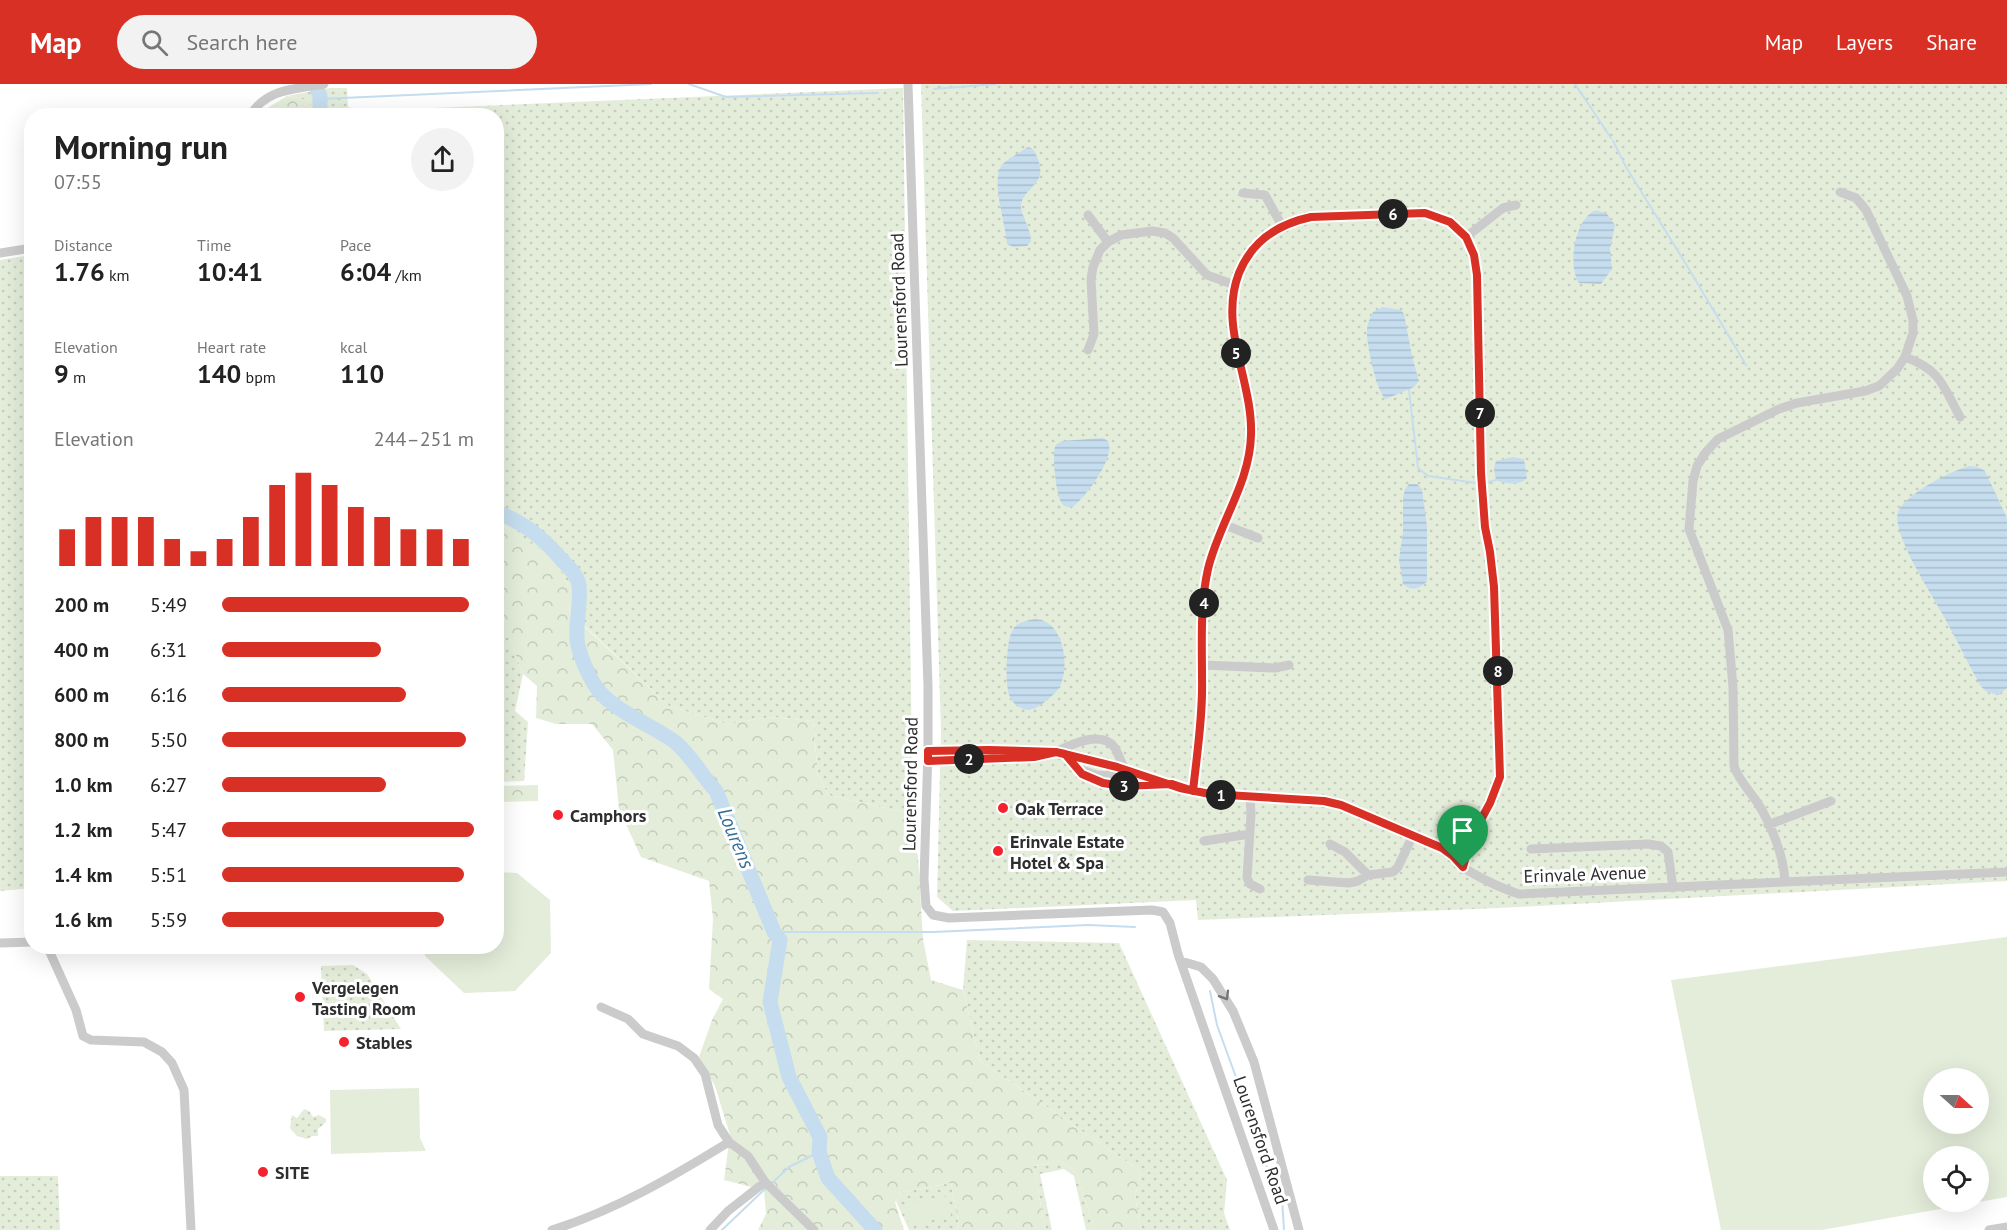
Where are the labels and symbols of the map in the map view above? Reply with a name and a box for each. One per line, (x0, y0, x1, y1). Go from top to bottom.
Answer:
pin: 6 (1378, 199, 1408, 229)
street label: Lourensford Road (885, 233, 913, 367)
pin: 5 (1221, 338, 1251, 368)
pin: 7 (1465, 398, 1495, 428)
pin: 4 (1189, 588, 1219, 618)
pin: 8 (1483, 656, 1513, 686)
street label: Lourensford Road (897, 717, 923, 851)
pin: 2 (954, 744, 984, 774)
pin: 3 (1109, 771, 1139, 801)
pin: 1 (1206, 780, 1236, 810)
place label: Oak Terrace (1015, 797, 1103, 820)
marker: Oak Terrace (996, 801, 1010, 815)
place label: Camphors (570, 804, 647, 827)
water label: Lourens (712, 804, 760, 872)
pin (1437, 805, 1488, 867)
marker: Camphors (551, 808, 565, 822)
place label: Erinvale Estate Hotel & Spa (1010, 830, 1124, 874)
marker: Erinvale Estate Hotel & Spa (991, 844, 1005, 858)
street label: Erinvale Avenue (1523, 860, 1647, 888)
place label: Vergelegen Tasting Room (311, 976, 416, 1020)
marker: Vergelegen Tasting Room (293, 990, 307, 1004)
one-way arrow (1217, 990, 1229, 1000)
place label: Stables (356, 1031, 413, 1054)
marker: Stables (337, 1035, 351, 1049)
north arrow (1923, 1068, 1989, 1134)
street label: Lourensford Road (1228, 1073, 1294, 1207)
place label: SITE (275, 1161, 309, 1184)
marker: SITE (256, 1165, 270, 1179)

